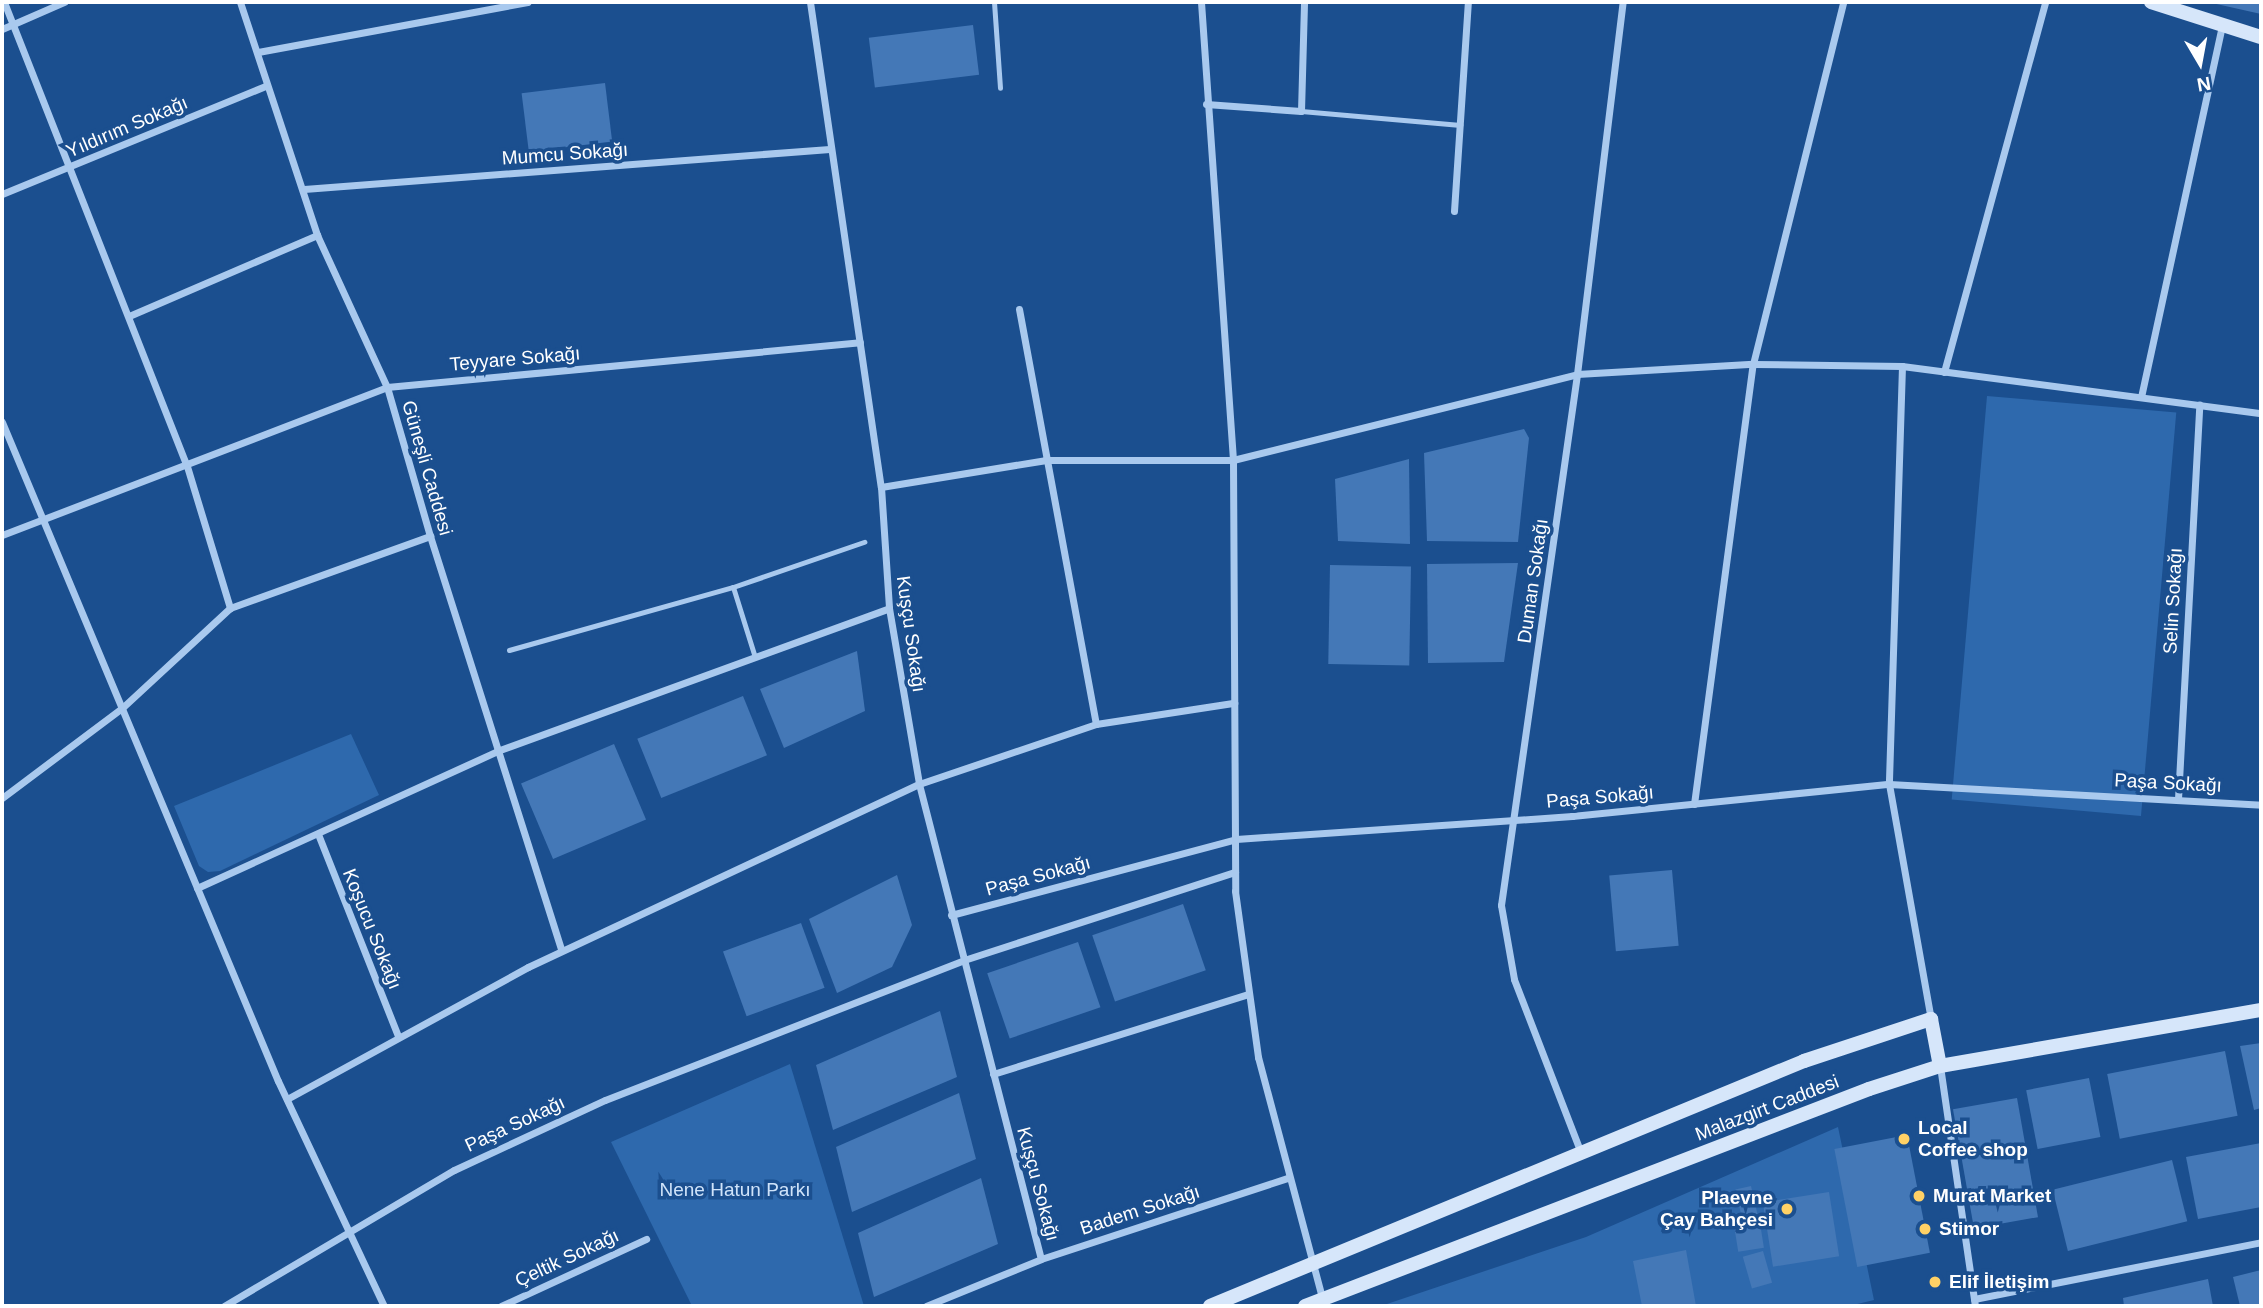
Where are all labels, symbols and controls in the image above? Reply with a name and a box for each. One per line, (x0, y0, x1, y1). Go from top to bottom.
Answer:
north arrow (2165, 28, 2235, 98)
text: N (2195, 73, 2212, 96)
street label: Yıldırım Sokağı (63, 91, 191, 163)
street label: Mumcu Sokağı (501, 138, 629, 170)
street label: Teyyare Sokağı (449, 342, 581, 376)
street label: Güneşli Caddesi (397, 398, 457, 538)
street label: Duman Sokağı (1513, 517, 1553, 645)
street label: Selin Sokağı (2159, 547, 2187, 655)
street label: Kuşçu Sokağı (892, 574, 930, 694)
street label: Paşa Sokağı (2114, 769, 2222, 797)
street label: Paşa Sokağı (1545, 781, 1655, 813)
street label: Paşa Sokağı (983, 851, 1093, 901)
street label: Koşucu Sokağı (337, 865, 407, 993)
street label: Malazgirt Caddesi (1692, 1070, 1842, 1146)
street label: Paşa Sokağı (461, 1091, 569, 1157)
place label: Local Coffee shop (1918, 1117, 2028, 1161)
street label: Kuşçu Sokağı (1012, 1124, 1064, 1244)
marker: Local Coffee shop (1896, 1131, 1912, 1147)
park label: Nene Hatun Parkı (659, 1179, 811, 1201)
street label: Badem Sokağı (1077, 1180, 1203, 1240)
place label: Murat Market (1933, 1185, 2051, 1207)
place label: Plaevne Çay Bahçesi (1660, 1187, 1773, 1231)
marker: Murat Market (1911, 1188, 1927, 1204)
marker: Plaevne Çay Bahçesi (1779, 1201, 1795, 1217)
place label: Stimor (1939, 1218, 1999, 1240)
marker: Stimor (1917, 1221, 1933, 1237)
street label: Çeltik Sokağı (511, 1224, 623, 1292)
place label: Elif İletişim (1949, 1271, 2049, 1293)
marker: Elif İletişim (1927, 1274, 1943, 1290)

